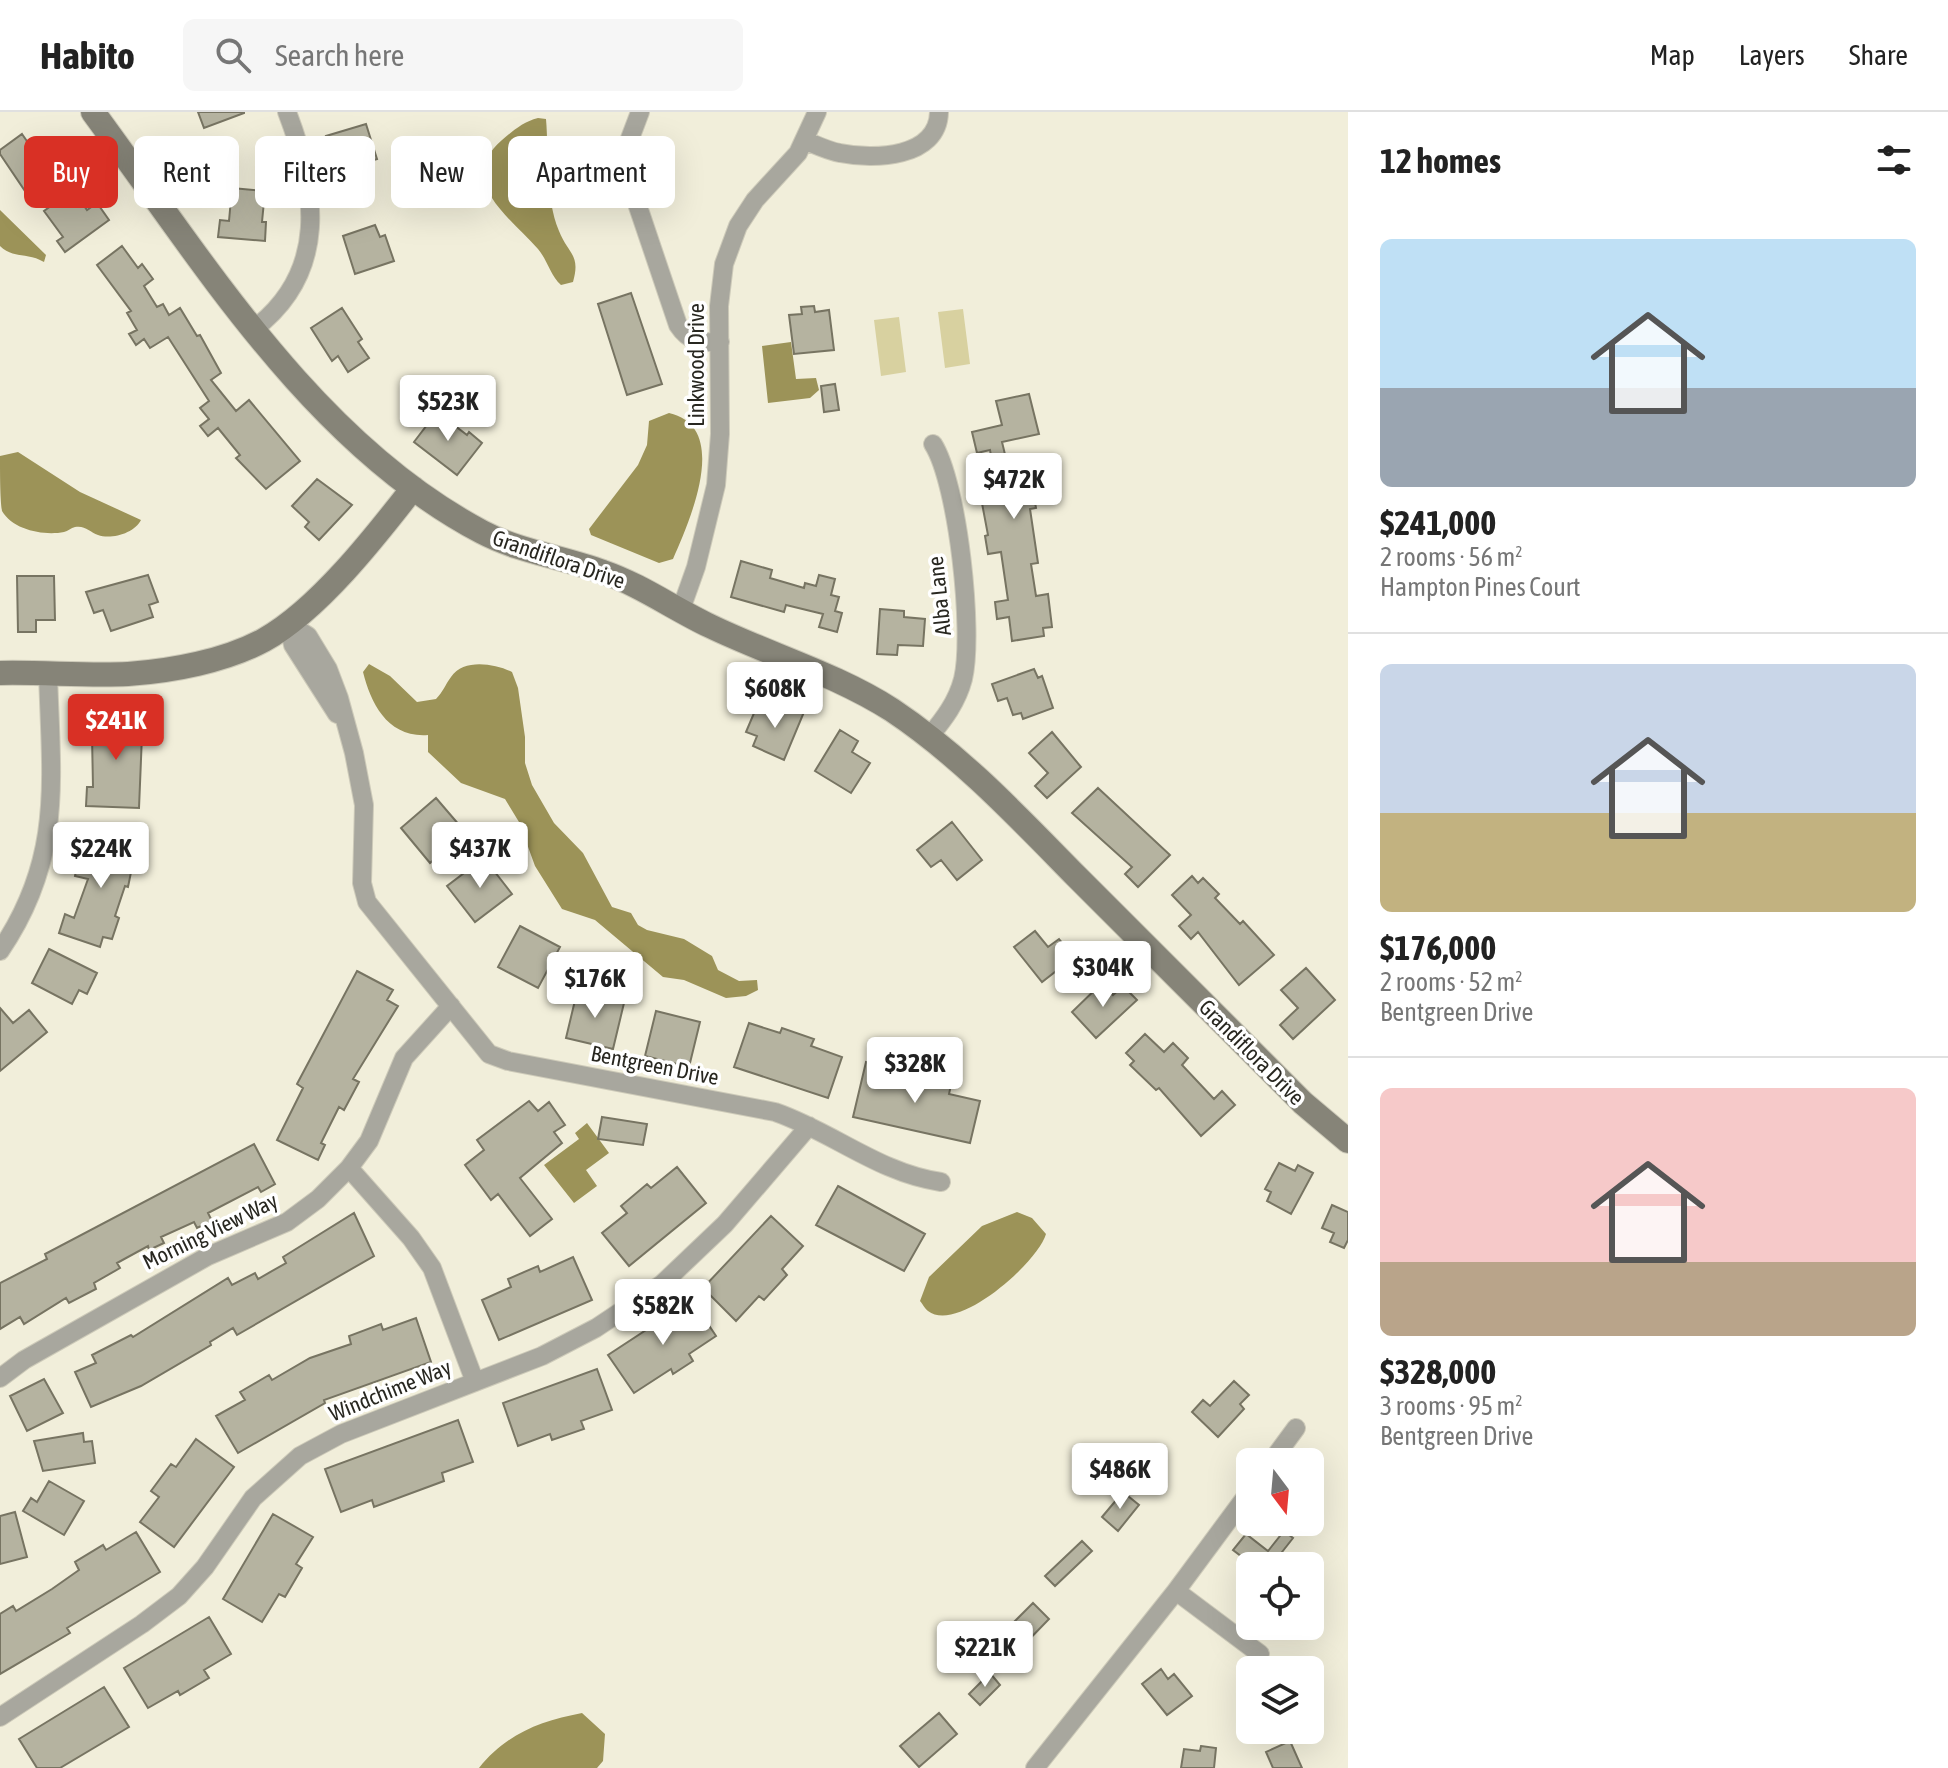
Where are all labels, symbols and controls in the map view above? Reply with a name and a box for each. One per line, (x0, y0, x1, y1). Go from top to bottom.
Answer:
search box (183, 19, 743, 91)
icon: search (211, 33, 255, 77)
text: Habito (40, 34, 135, 77)
text: Search here (275, 38, 404, 72)
text: Map (1650, 39, 1695, 71)
text: Layers (1739, 39, 1805, 71)
text: Share (1849, 39, 1908, 71)
chip: Buy (24, 136, 118, 208)
chip: Rent (134, 136, 239, 208)
chip: Filters (255, 136, 375, 208)
chip: New (391, 136, 492, 208)
chip: Apartment (508, 136, 675, 208)
icon: filters (1872, 138, 1916, 182)
text: 12 homes (1380, 141, 1501, 180)
icon: home (1576, 291, 1720, 435)
street label: Linkwood Drive (683, 303, 709, 427)
pin: $523K (392, 375, 504, 443)
text: $523K (418, 386, 478, 416)
pin: $472K (958, 453, 1070, 521)
text: $472K (984, 464, 1044, 494)
text: $241,000 (1380, 503, 1496, 542)
street label: Grandiflora Drive (489, 524, 629, 594)
text: 2 rooms · 56 m² (1380, 542, 1522, 572)
street label: Alba Lane (922, 555, 956, 637)
text: Hampton Pines Court (1380, 572, 1581, 602)
pin: $608K (719, 662, 831, 730)
text: $608K (745, 673, 805, 703)
pin: $241K (60, 694, 172, 762)
text: $241K (86, 705, 146, 735)
icon: home (1576, 716, 1720, 860)
pin: $224K (45, 822, 157, 890)
pin: $437K (424, 822, 536, 890)
text: $224K (71, 833, 131, 863)
text: $437K (450, 833, 510, 863)
text: $176,000 (1380, 928, 1496, 967)
pin: $304K (1047, 941, 1159, 1009)
pin: $176K (539, 952, 651, 1020)
text: $304K (1073, 952, 1133, 982)
text: $176K (565, 963, 625, 993)
text: 2 rooms · 52 m² (1380, 967, 1522, 997)
street label: Grandiflora Drive (1194, 994, 1310, 1110)
text: Bentgreen Drive (1380, 997, 1533, 1027)
pin: $328K (859, 1037, 971, 1105)
street label: Bentgreen Drive (589, 1040, 721, 1090)
text: $328K (885, 1048, 945, 1078)
icon: home (1576, 1140, 1720, 1284)
street label: Morning View Way (138, 1187, 282, 1275)
pin: $582K (607, 1279, 719, 1347)
text: $582K (633, 1290, 693, 1320)
text: $328,000 (1380, 1352, 1496, 1391)
street label: Windchime Way (325, 1354, 455, 1426)
text: 3 rooms · 95 m² (1380, 1391, 1522, 1421)
text: Bentgreen Drive (1380, 1421, 1533, 1451)
pin: $486K (1064, 1443, 1176, 1511)
north arrow (1236, 1448, 1324, 1536)
map controls (1236, 1448, 1324, 1744)
text: $486K (1090, 1454, 1150, 1484)
button: locate (1236, 1552, 1324, 1640)
pin: $221K (929, 1621, 1041, 1689)
text: $221K (955, 1632, 1015, 1662)
button: layers (1236, 1656, 1324, 1744)

